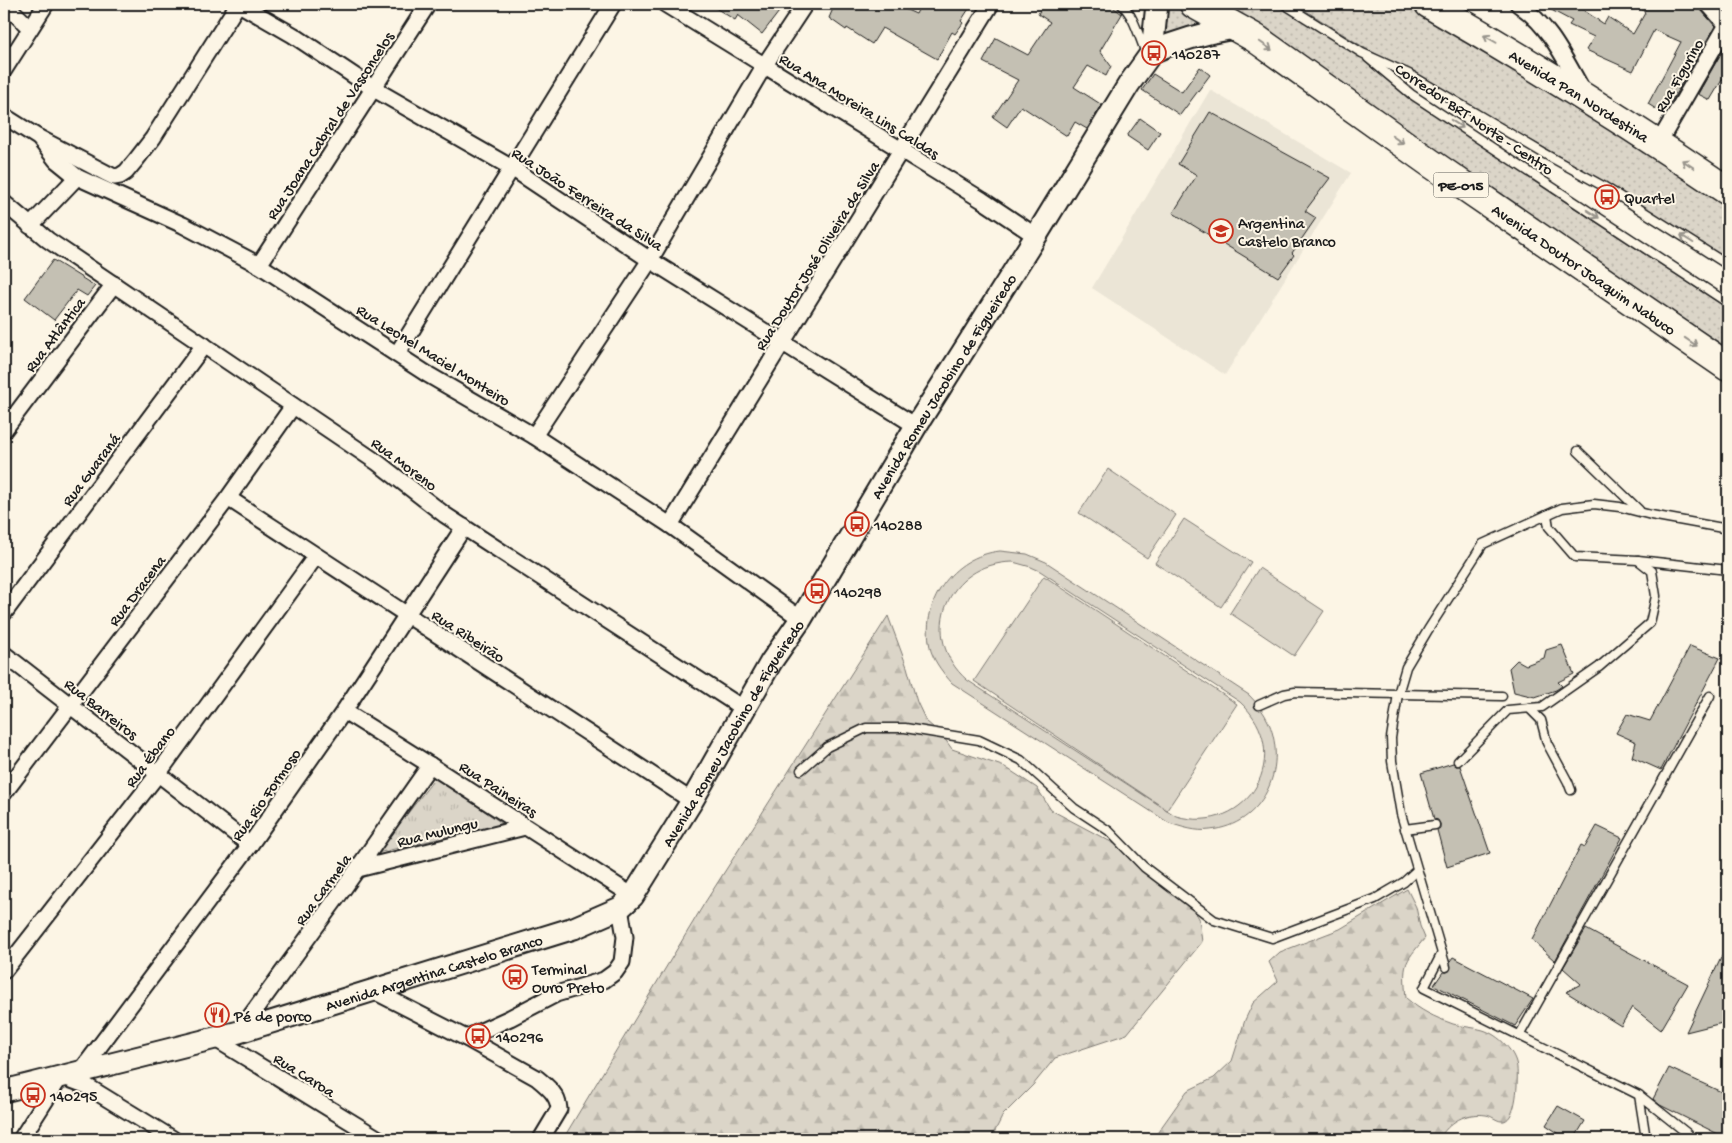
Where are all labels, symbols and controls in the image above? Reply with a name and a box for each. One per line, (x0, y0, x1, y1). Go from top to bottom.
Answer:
street label: Rua Joana Cabral de Vasconcelos (264, 28, 400, 224)
one-way arrow (1484, 34, 1498, 44)
street label: Rua Figurino (1652, 37, 1710, 117)
bus stop icon: 140287 (1141, 40, 1167, 66)
one-way arrow (1259, 41, 1273, 51)
place label: 140287 (1171, 47, 1221, 66)
street label: Avenida Pan Nordestina (1504, 47, 1652, 149)
street label: Rua Ana Moreira Lins Caldas (775, 51, 943, 166)
street label: Corredor BRT Norte - Centro (1390, 61, 1556, 181)
one-way arrow (1449, 120, 1463, 130)
one-way arrow (1391, 135, 1405, 145)
street label: Rua João Ferreira da Silva (507, 145, 666, 258)
street label: Rua Doutor José Oliveira da Silva (753, 158, 886, 355)
one-way arrow (1681, 159, 1695, 169)
road number: PE-015 (1434, 172, 1488, 198)
bus stop icon: Quartel (1594, 184, 1620, 210)
place label: Quartel (1624, 191, 1675, 210)
street label: Avenida Doutor Joaquim Nabuco (1487, 202, 1678, 341)
one-way arrow (1585, 209, 1599, 219)
place label: Argentina Castelo Branco (1238, 216, 1336, 253)
school or university icon: Argentina Castelo Branco (1208, 218, 1234, 244)
one-way arrow (1680, 234, 1694, 245)
street label: Avenida Romeu Jacobino de Figueiredo (869, 271, 1023, 503)
street label: Rua Atlântica (22, 294, 92, 377)
street label: Rua Leonel Maciel Monteiro (352, 302, 513, 412)
one-way arrow (1683, 337, 1697, 347)
street label: Rua Guaraná (59, 430, 127, 511)
street label: Rua Moreno (366, 435, 440, 497)
bus stop icon: 140288 (844, 511, 870, 537)
place label: 140288 (873, 518, 923, 537)
street label: Rua Dracena (106, 552, 172, 631)
bus stop icon: 140298 (804, 578, 830, 604)
place label: 140298 (833, 585, 882, 604)
street label: Rua Ribeirão (427, 607, 507, 669)
street label: Avenida Romeu Jacobino de Figueiredo (660, 617, 810, 852)
street label: Rua Barreiros (59, 676, 141, 746)
street label: Rua Ébano (123, 724, 181, 792)
street label: Rua Rio Formoso (229, 746, 307, 846)
street label: Rua Paineiras (454, 759, 541, 824)
street label: Rua Mulungu (396, 815, 481, 854)
street label: Rua Carmela (293, 851, 358, 931)
street label: Avenida Argentina Castelo Branco (324, 932, 545, 1018)
place label: Terminal Ouro Preto (531, 962, 604, 999)
bus stop icon: Terminal Ouro Preto (502, 964, 528, 990)
restaurant icon: Pé de porco (204, 1002, 230, 1028)
place label: Pé de porco (233, 1009, 312, 1028)
bus stop icon: 140296 (465, 1023, 491, 1049)
place label: 140296 (495, 1030, 544, 1049)
street label: Rua Caroa (269, 1051, 338, 1104)
bus stop icon: 140295 (20, 1082, 46, 1108)
place label: 140295 (49, 1089, 97, 1108)

